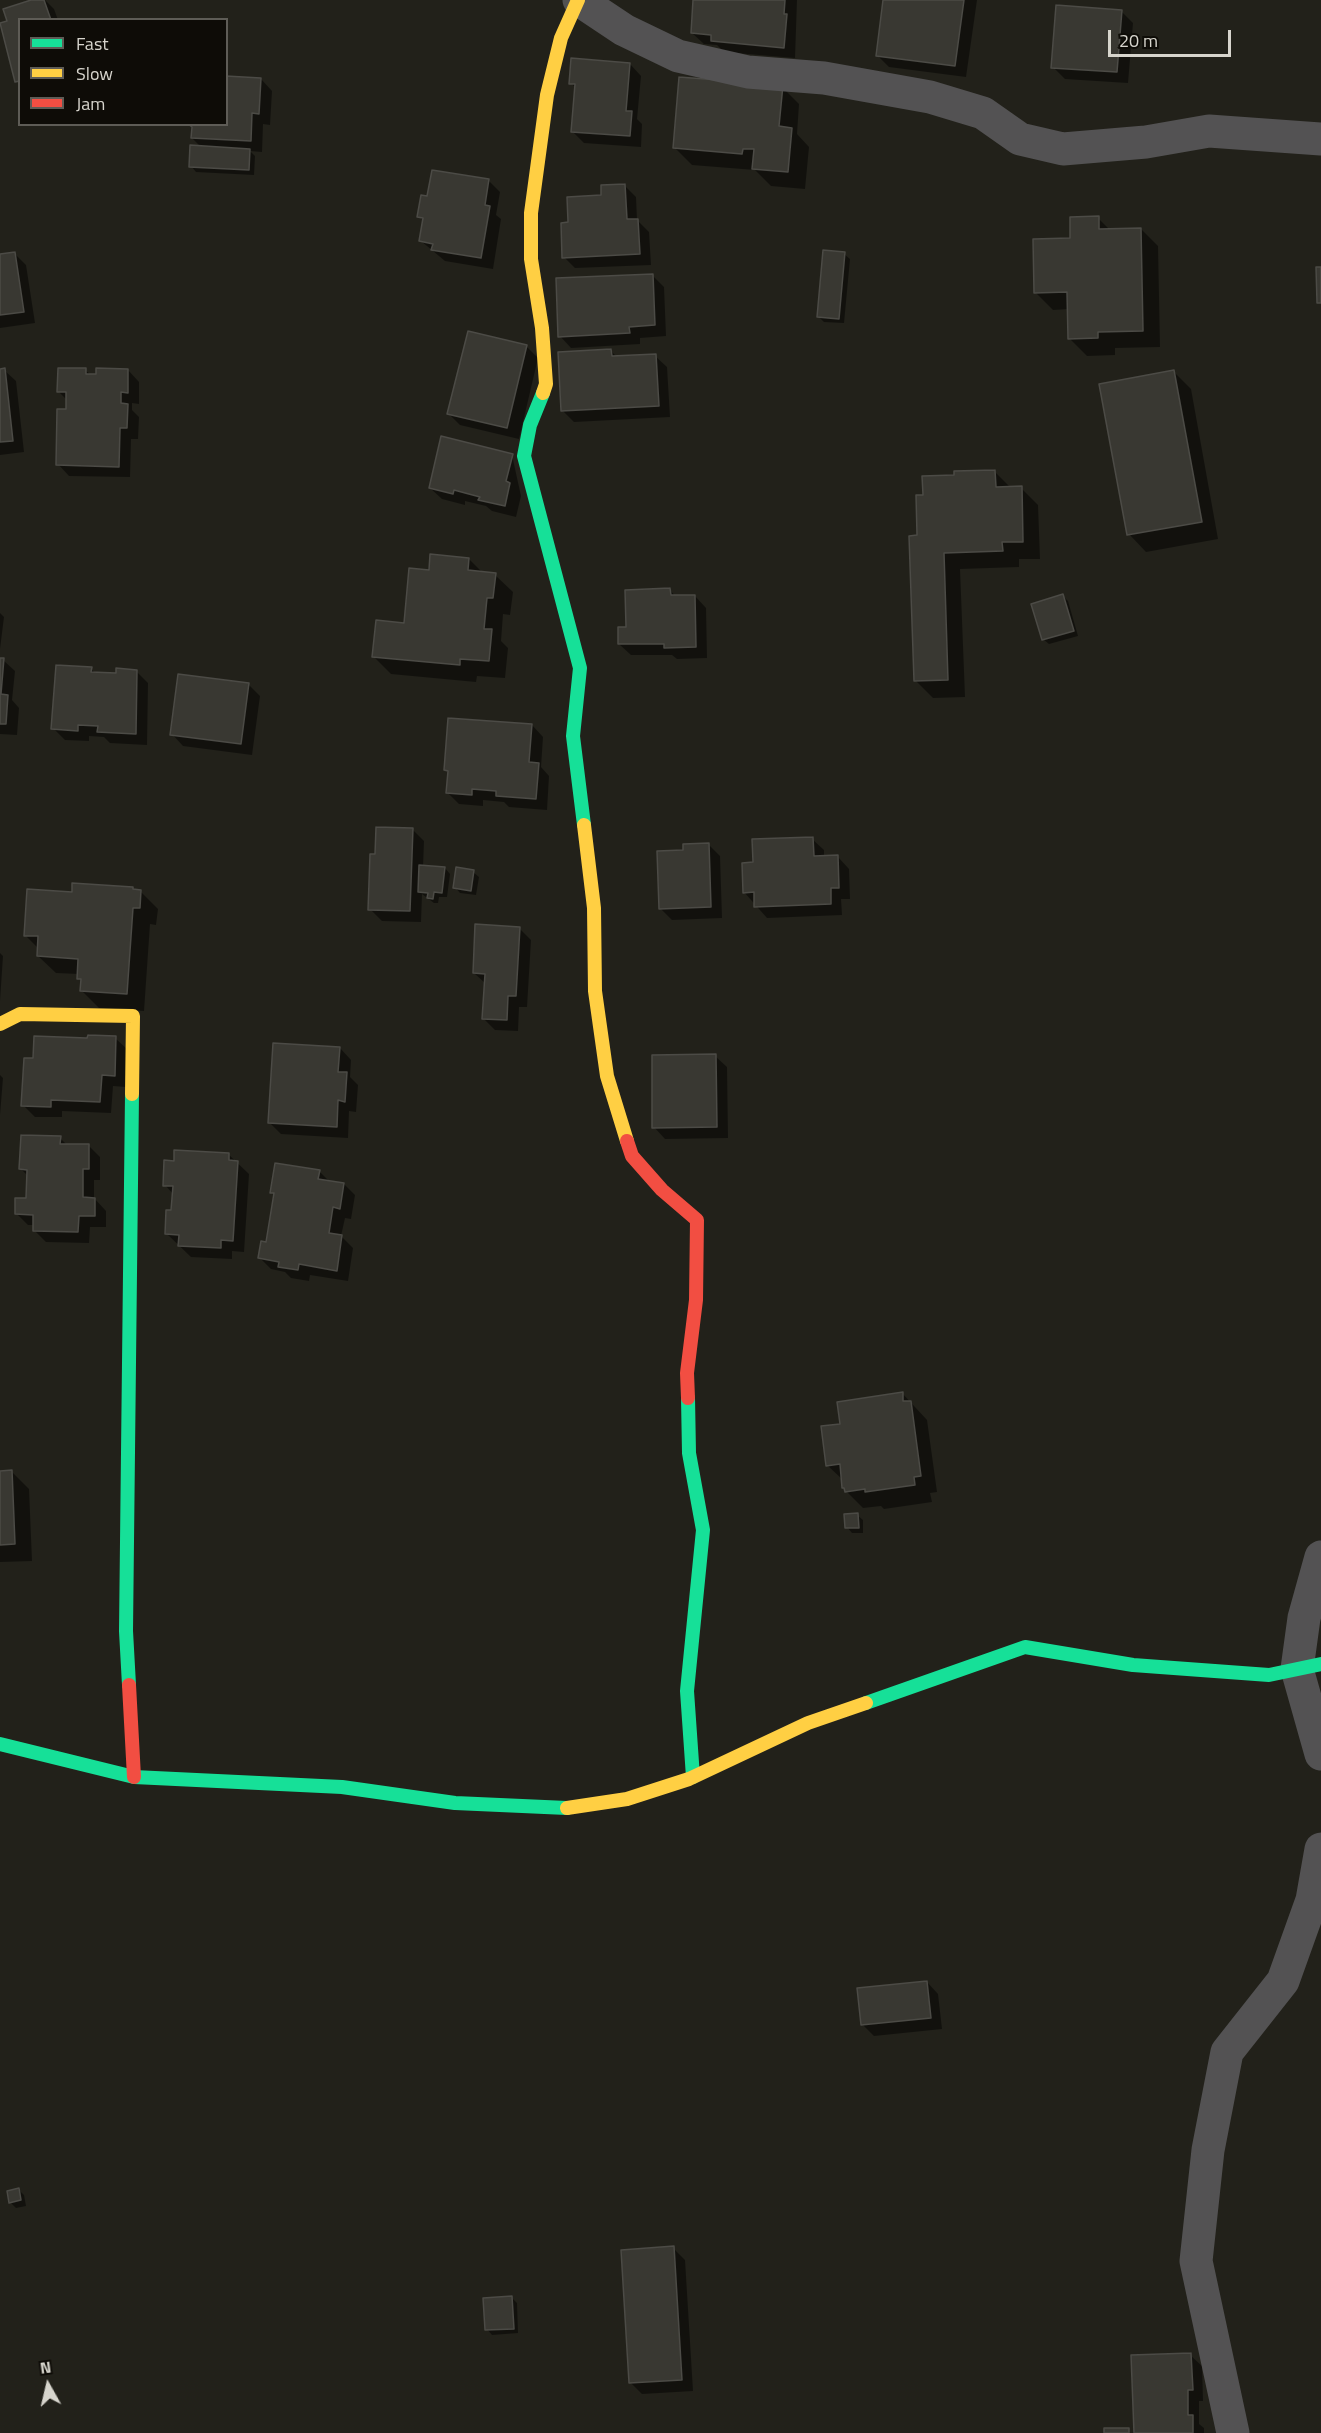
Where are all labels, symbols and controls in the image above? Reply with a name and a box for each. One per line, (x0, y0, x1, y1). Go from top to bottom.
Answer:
legend (18, 18, 228, 126)
scale bar (1111, 18, 1234, 56)
text: 20 m (1119, 27, 1158, 54)
text: Fast (76, 30, 109, 57)
text: Slow (76, 60, 113, 87)
text: Jam (76, 90, 105, 117)
north arrow (18, 2355, 78, 2415)
text: N (38, 2355, 53, 2380)

